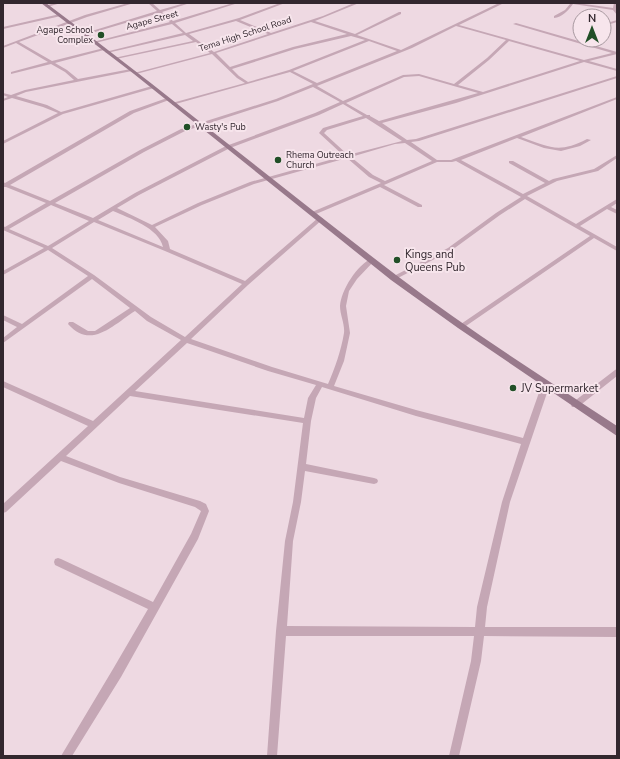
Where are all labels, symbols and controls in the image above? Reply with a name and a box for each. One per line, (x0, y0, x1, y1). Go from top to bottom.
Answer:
street label: Agape Street (125, 7, 180, 33)
north arrow (572, 8, 612, 48)
text: N (588, 11, 596, 26)
street label: Tema High School Road (197, 13, 293, 55)
place label: Agape School Complex (37, 24, 93, 46)
marker: Agape School Complex (96, 30, 106, 40)
place label: Wasty's Pub (195, 121, 246, 133)
marker: Wasty's Pub (182, 122, 192, 132)
place label: Rhema Outreach Church (286, 149, 354, 171)
marker: Rhema Outreach Church (273, 155, 283, 165)
place label: Kings and Queens Pub (405, 247, 465, 275)
marker: Kings and Queens Pub (392, 255, 402, 265)
place label: JV Supermarket (520, 381, 599, 396)
marker: JV Supermarket (508, 383, 518, 393)

